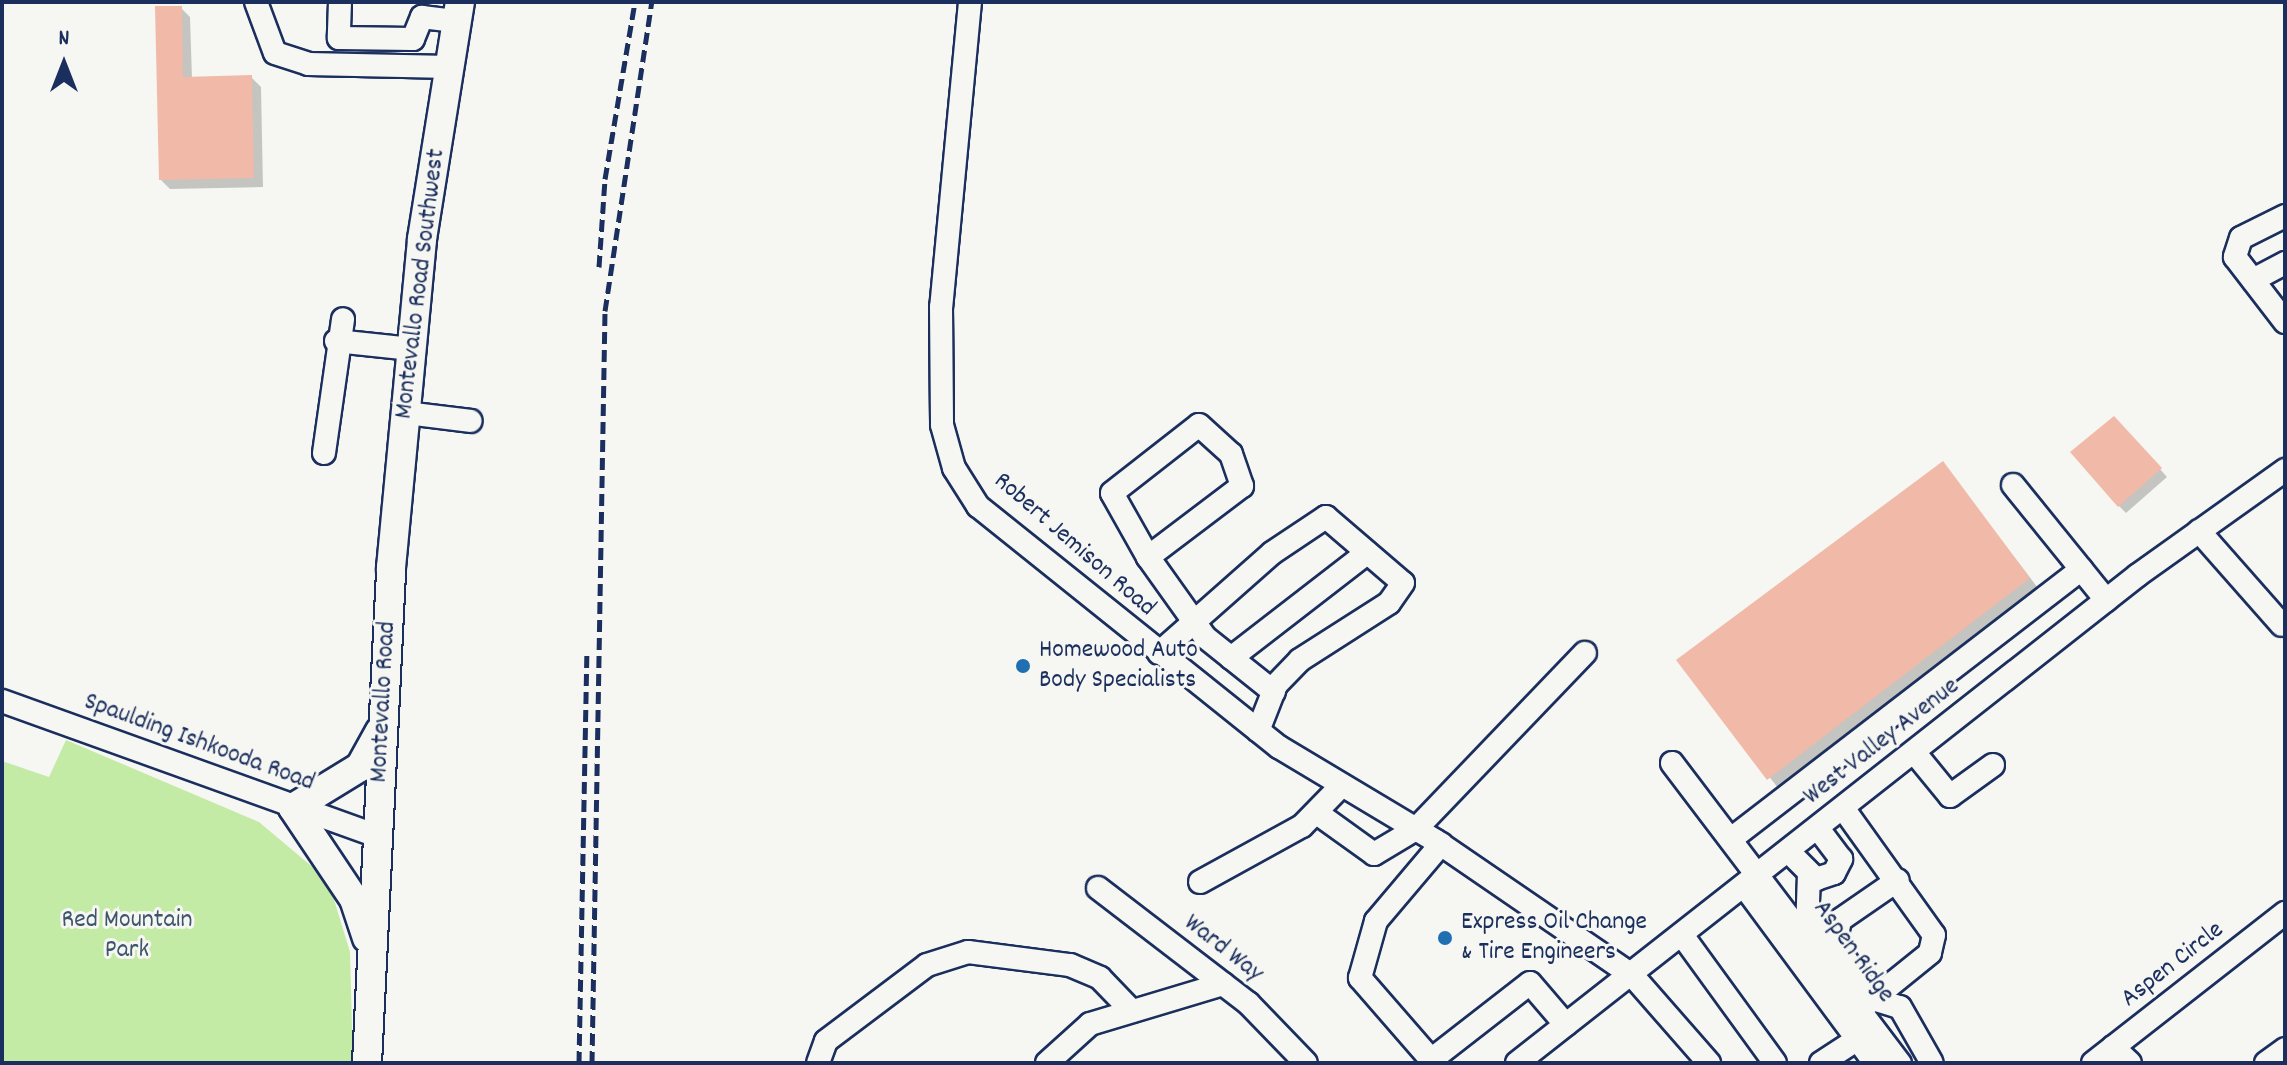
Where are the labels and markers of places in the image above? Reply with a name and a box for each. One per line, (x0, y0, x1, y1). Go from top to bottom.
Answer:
place label: Homewood Auto Body Specialists (1039, 635, 1198, 696)
marker: Homewood Auto Body Specialists (1014, 657, 1032, 675)
place label: Express Oil Change & Tire Engineers (1461, 907, 1647, 968)
marker: Express Oil Change & Tire Engineers (1436, 929, 1454, 947)

